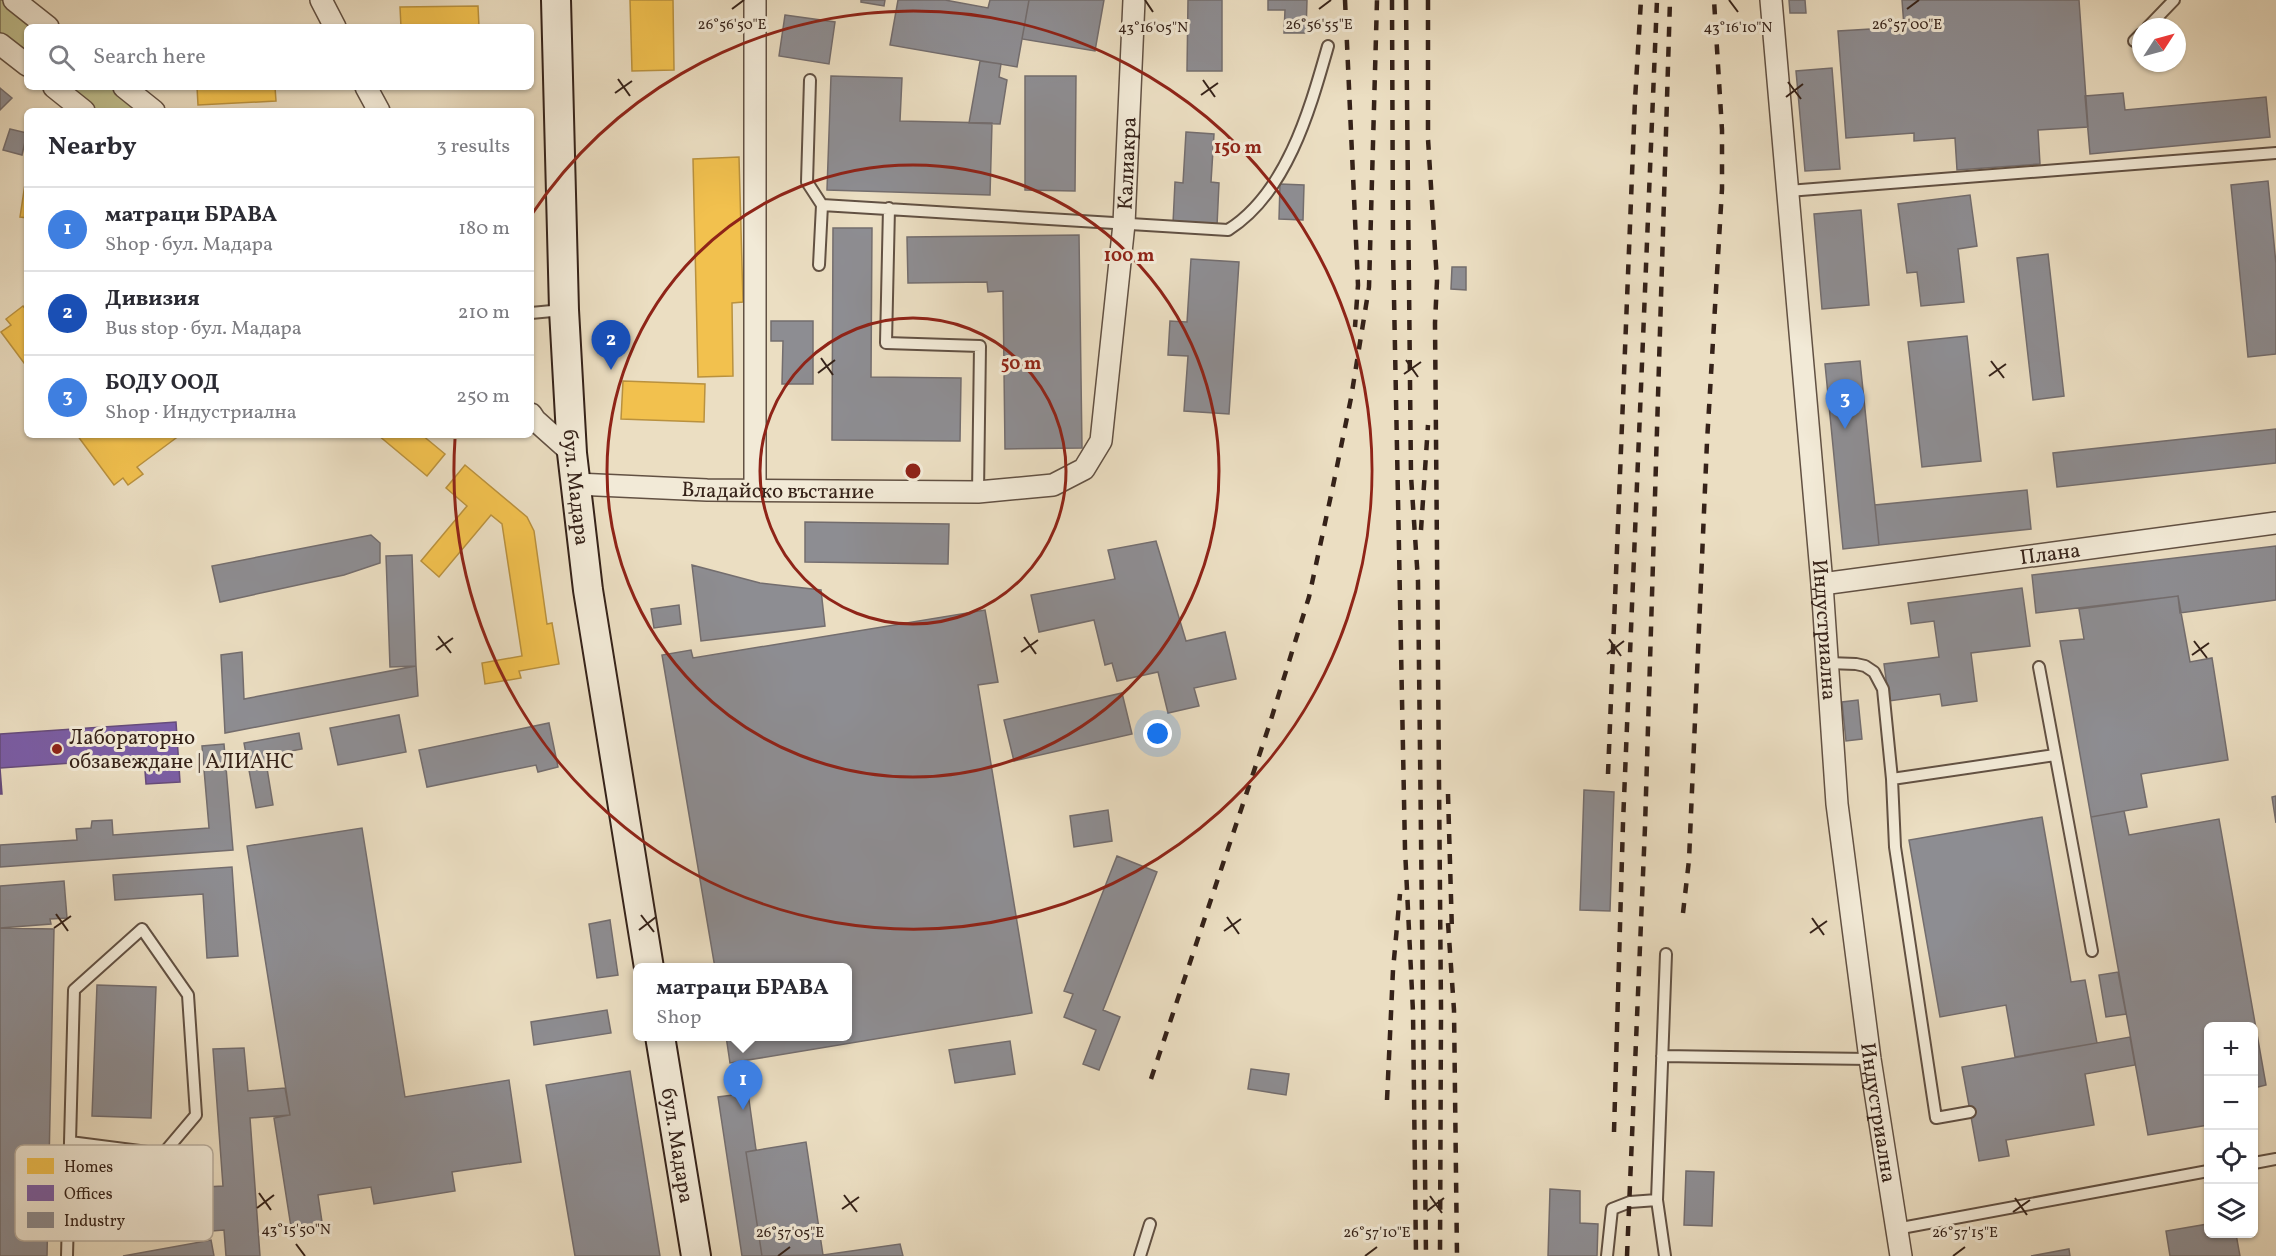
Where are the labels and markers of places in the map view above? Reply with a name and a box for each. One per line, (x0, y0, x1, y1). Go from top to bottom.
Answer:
pin: 2 (592, 320, 630, 370)
pin: 3 (1826, 380, 1864, 429)
centre of rings (903, 461, 923, 481)
place label: Лабораторно обзавеждане | АЛИАНС (69, 724, 294, 777)
marker: Лабораторно обзавеждане | АЛИАНС (50, 742, 64, 756)
pin: 1 (724, 1060, 762, 1110)

